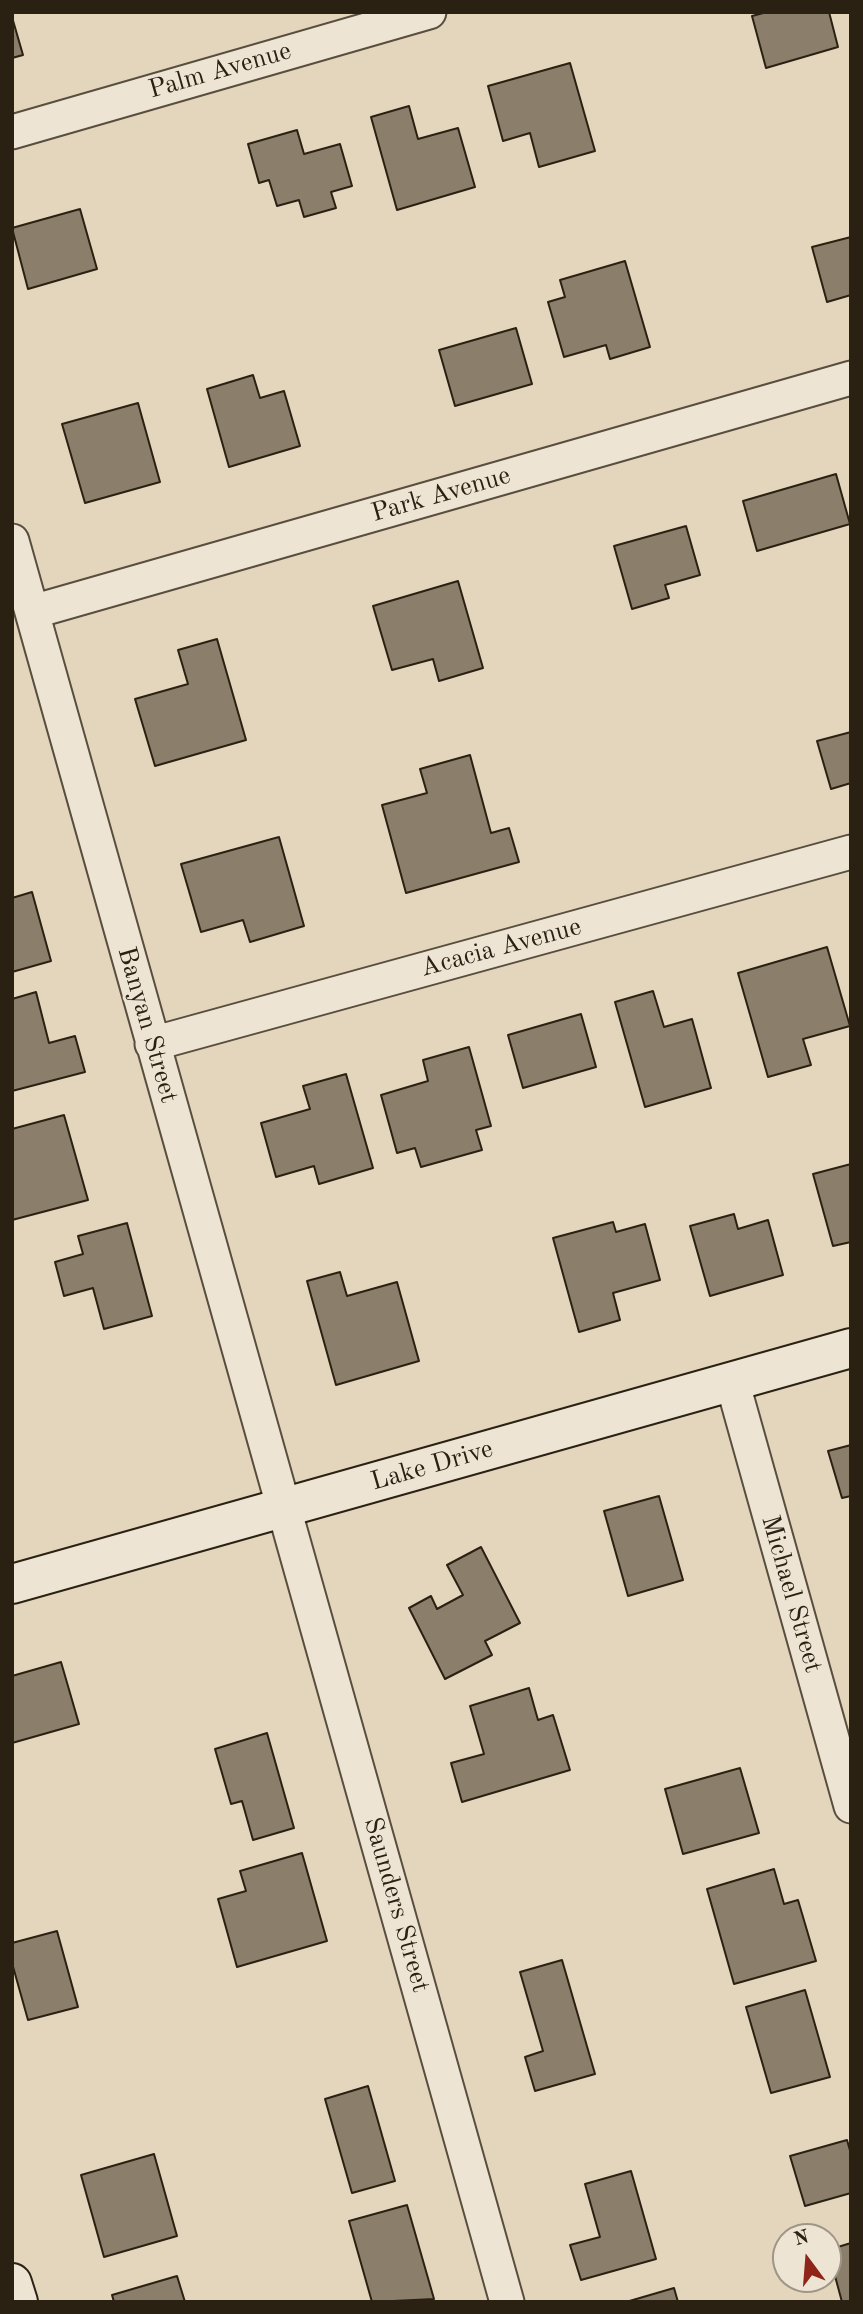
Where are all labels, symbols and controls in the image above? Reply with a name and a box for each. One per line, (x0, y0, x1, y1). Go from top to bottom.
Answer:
street label: Palm Avenue (145, 36, 295, 106)
street label: Park Avenue (368, 460, 514, 530)
street label: Acacia Avenue (417, 912, 585, 984)
street label: Banyan Street (110, 943, 184, 1107)
street label: Lake Drive (367, 1434, 497, 1498)
street label: Michael Street (754, 1512, 828, 1676)
street label: Saunders Street (356, 1814, 436, 1996)
north arrow (772, 2223, 842, 2293)
text: N (792, 2228, 811, 2250)

